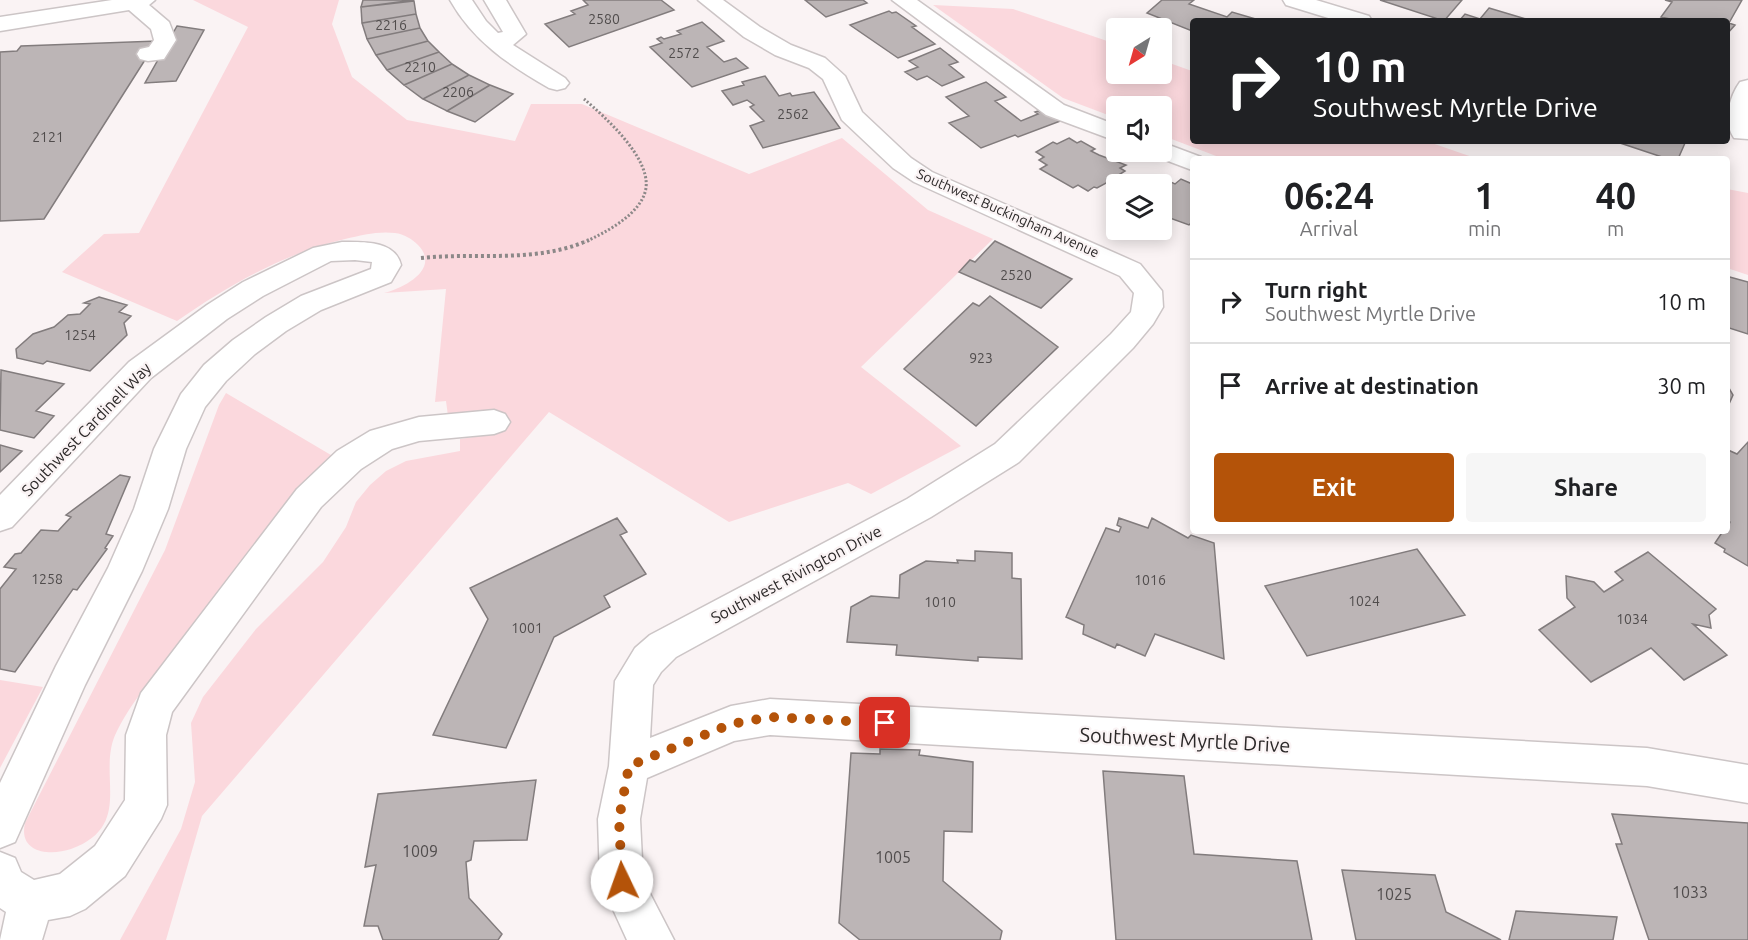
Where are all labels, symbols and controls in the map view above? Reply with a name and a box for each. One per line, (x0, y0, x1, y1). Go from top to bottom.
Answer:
house number: 2580 (588, 11, 620, 27)
house number: 2216 (375, 17, 407, 33)
north arrow (1106, 18, 1172, 84)
map controls (1106, 18, 1172, 240)
icon: right (1214, 42, 1292, 120)
text: 10 m (1313, 43, 1407, 90)
house number: 2572 (668, 45, 700, 61)
house number: 2210 (404, 59, 436, 75)
house number: 2206 (442, 84, 474, 100)
text: Southwest Myrtle Drive (1313, 92, 1598, 122)
button: sound (1106, 96, 1172, 162)
house number: 2562 (777, 106, 809, 122)
house number: 2121 (32, 129, 64, 145)
street label: Southwest Buckingham Avenue (914, 165, 1102, 261)
button: layers (1106, 174, 1172, 240)
text: 06:24 (1284, 175, 1374, 216)
text: 1 (1475, 175, 1495, 216)
text: 40 (1595, 175, 1636, 216)
text: Arrival (1300, 217, 1358, 240)
text: min (1468, 217, 1502, 240)
text: m (1607, 217, 1624, 240)
house number: 2520 (1000, 267, 1032, 283)
text: Turn right (1265, 277, 1367, 302)
icon: right (1214, 285, 1247, 318)
text: 10 m (1657, 289, 1706, 314)
text: Southwest Myrtle Drive (1265, 302, 1476, 325)
house number: 1254 (64, 327, 96, 343)
house number: 923 (969, 350, 993, 366)
street label: Southwest Cardinell Way (18, 358, 155, 499)
icon: arrive (1214, 369, 1247, 402)
text: Arrive at destination (1265, 373, 1479, 398)
text: 30 m (1657, 373, 1706, 398)
button: Exit (1214, 453, 1454, 522)
button: Share (1466, 453, 1706, 522)
street label: Southwest Rivington Drive (708, 521, 884, 627)
house number: 1258 (31, 571, 63, 587)
house number: 1016 (1134, 572, 1166, 588)
house number: 1024 (1348, 593, 1380, 609)
house number: 1010 (924, 594, 956, 610)
house number: 1034 (1616, 611, 1648, 627)
house number: 1001 (511, 620, 543, 636)
pin (859, 697, 910, 748)
icon: arrive (868, 706, 901, 739)
street label: Southwest Myrtle Drive (1079, 722, 1291, 757)
house number: 1009 (402, 842, 438, 860)
house number: 1005 (875, 848, 911, 866)
position arrow (590, 849, 654, 913)
house number: 1033 (1672, 883, 1708, 901)
house number: 1025 (1376, 885, 1412, 903)

